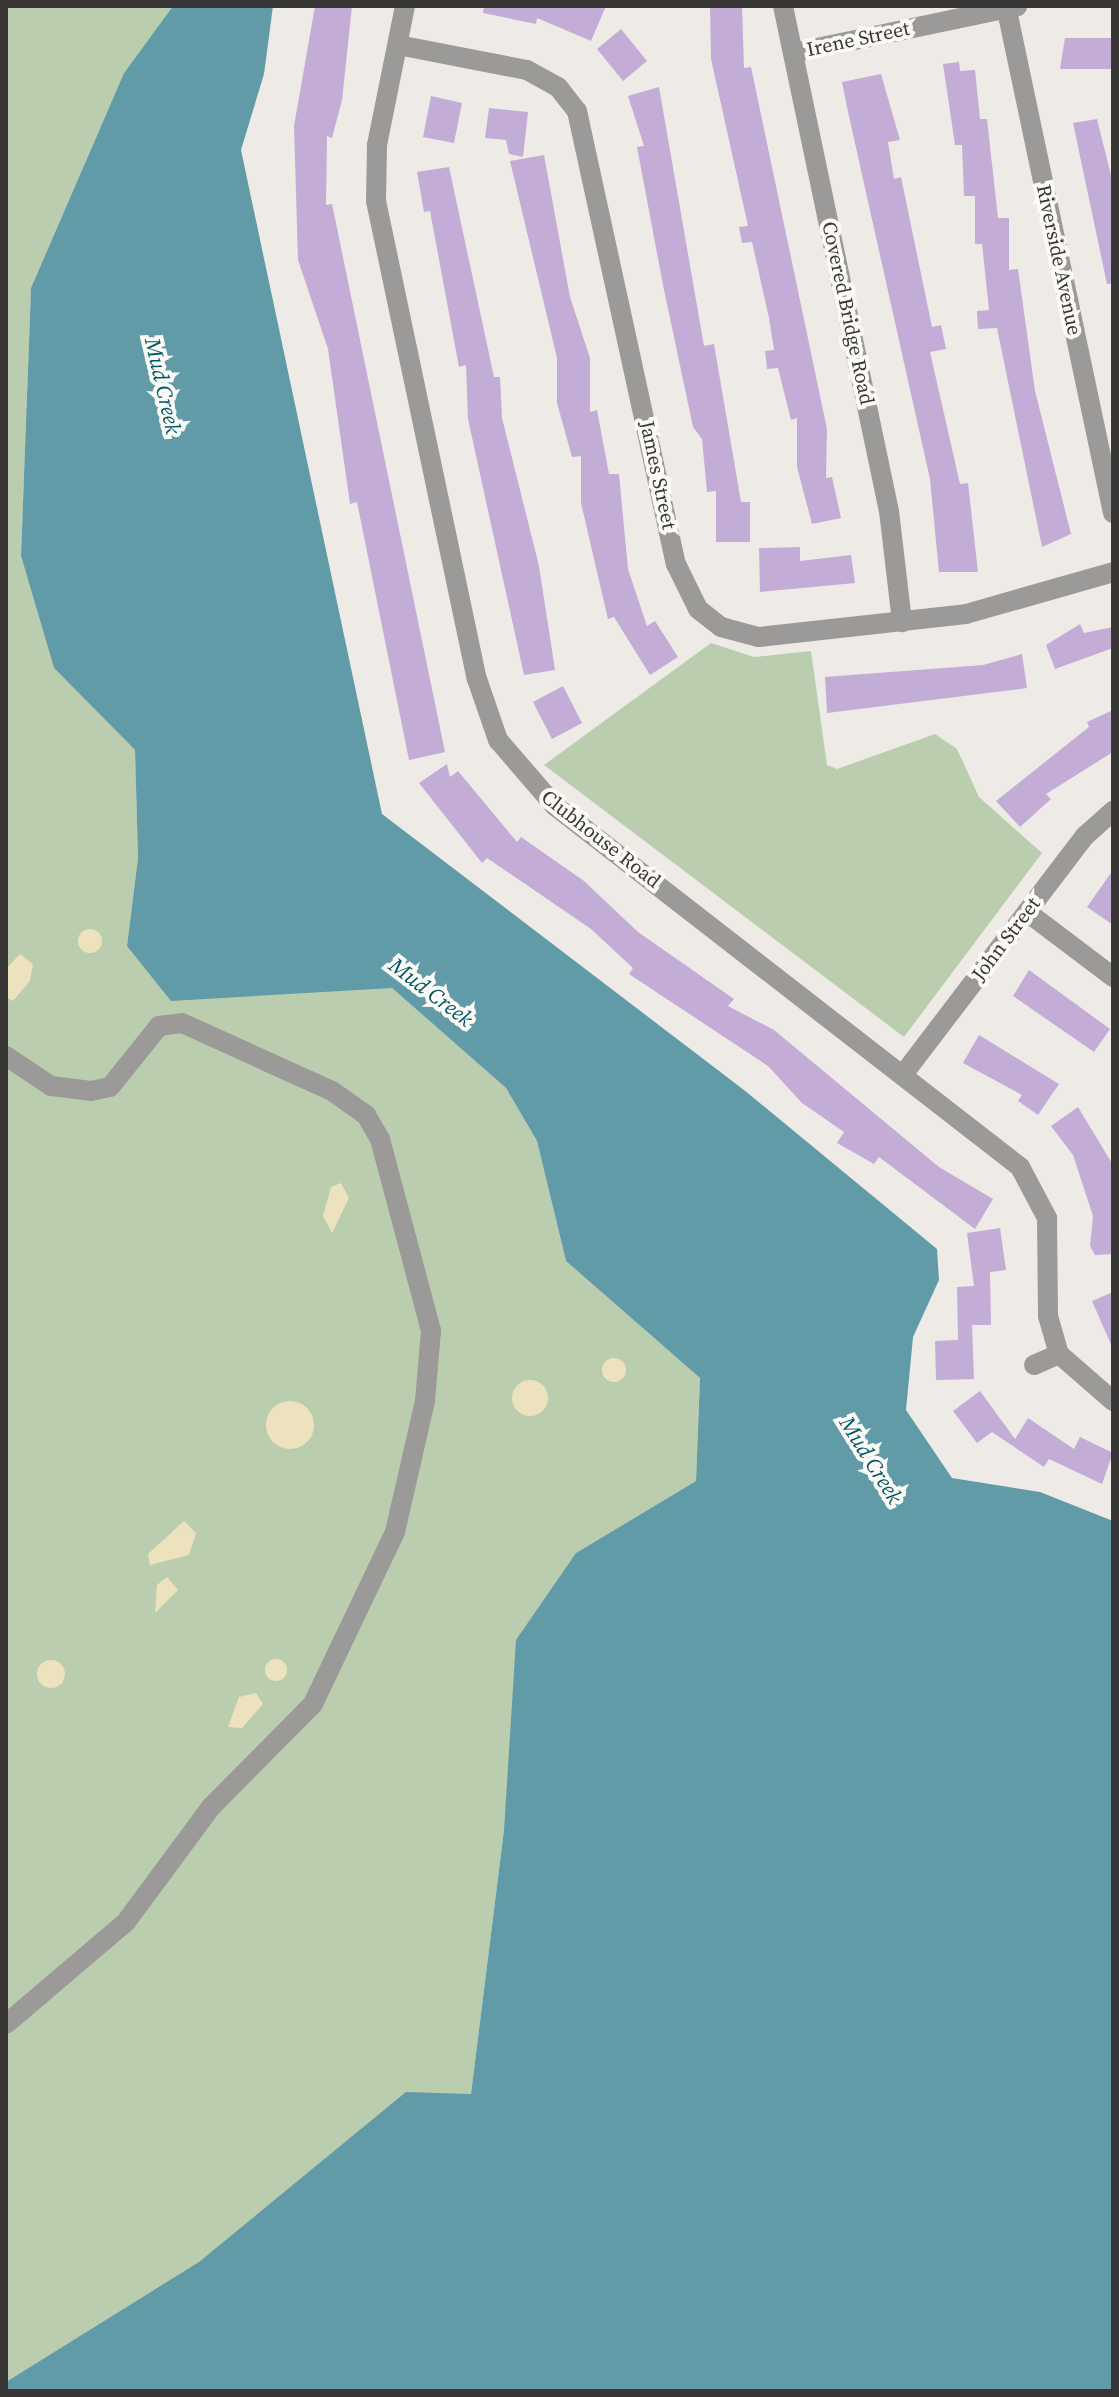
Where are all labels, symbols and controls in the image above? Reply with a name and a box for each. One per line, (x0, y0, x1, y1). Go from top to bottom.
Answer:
street label: Irene Street (804, 16, 912, 62)
street label: Riverside Avenue (1031, 183, 1087, 337)
street label: Covered Bridge Road (817, 219, 879, 407)
water label: Mud Creek (139, 335, 187, 437)
street label: James Street (635, 419, 681, 531)
street label: Clubhouse Road (537, 785, 665, 893)
street label: John Street (967, 893, 1045, 985)
water label: Mud Creek (384, 952, 478, 1032)
water label: Mud Creek (834, 1411, 908, 1509)

